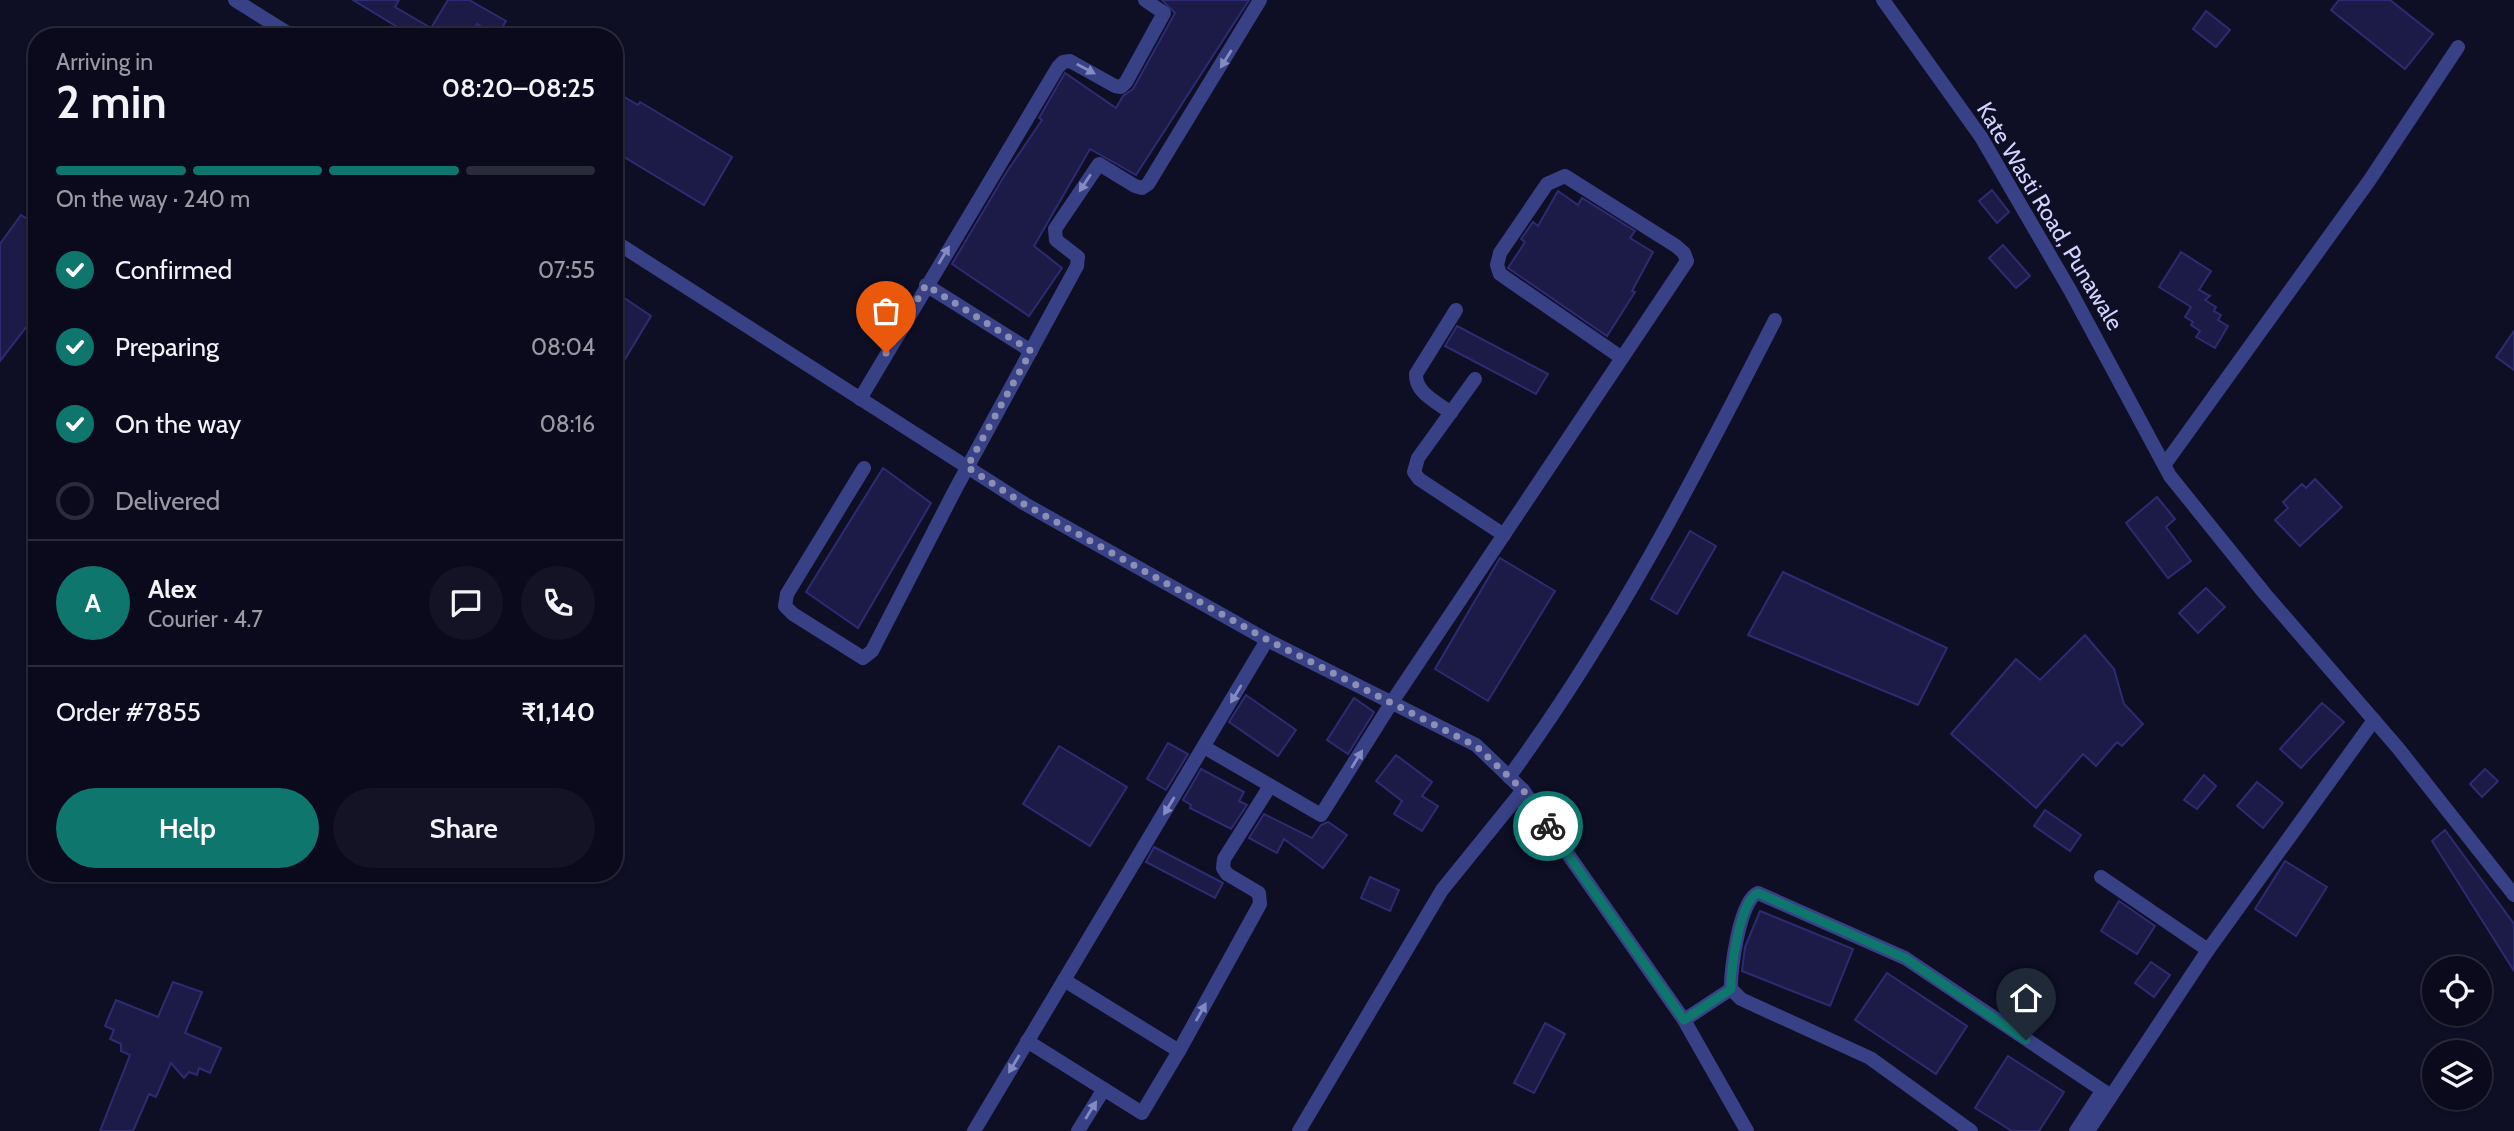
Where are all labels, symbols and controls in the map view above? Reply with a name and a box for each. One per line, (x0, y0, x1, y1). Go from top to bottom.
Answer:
text: Arriving in (56, 48, 153, 76)
one-way arrow (1219, 49, 1232, 68)
one-way arrow (1076, 63, 1096, 75)
text: 08:20–08:25 (442, 72, 595, 104)
text: 2 min (56, 74, 167, 130)
street label: Kate Wasti Road, Punawale (1971, 97, 2129, 335)
one-way arrow (1079, 173, 1092, 193)
text: On the way · 240 m (56, 185, 250, 213)
one-way arrow (938, 246, 950, 265)
icon: check (56, 251, 94, 289)
text: Confirmed (115, 254, 232, 286)
text: 07:55 (538, 256, 595, 284)
pin (856, 281, 916, 353)
icon: bag (867, 292, 905, 330)
icon: check (56, 328, 94, 366)
text: Preparing (115, 331, 219, 363)
text: 08:04 (531, 333, 595, 361)
icon: check (56, 405, 94, 443)
text: On the way (115, 408, 241, 440)
text: 08:16 (540, 410, 595, 438)
text: Delivered (115, 485, 220, 517)
button: chat (429, 566, 503, 640)
button: phone (521, 566, 595, 640)
text: Alex (148, 573, 197, 605)
text: A (85, 587, 101, 619)
text: Courier · 4.7 (148, 605, 263, 633)
one-way arrow (1230, 684, 1242, 703)
text: Order #7855 (56, 696, 201, 728)
text: ₹1,140 (522, 696, 595, 728)
one-way arrow (1350, 750, 1363, 769)
button: Help (56, 788, 319, 868)
button: Share (333, 788, 595, 868)
courier (1513, 791, 1583, 861)
one-way arrow (1162, 796, 1175, 815)
icon: bike (1529, 807, 1567, 845)
map controls (2422, 956, 2492, 1110)
button: locate (2422, 956, 2492, 1026)
pin (1996, 968, 2056, 1040)
icon: home (2007, 979, 2045, 1017)
one-way arrow (1195, 1002, 1207, 1021)
button: layers (2422, 1040, 2492, 1110)
one-way arrow (1007, 1054, 1020, 1073)
one-way arrow (1085, 1101, 1098, 1120)

